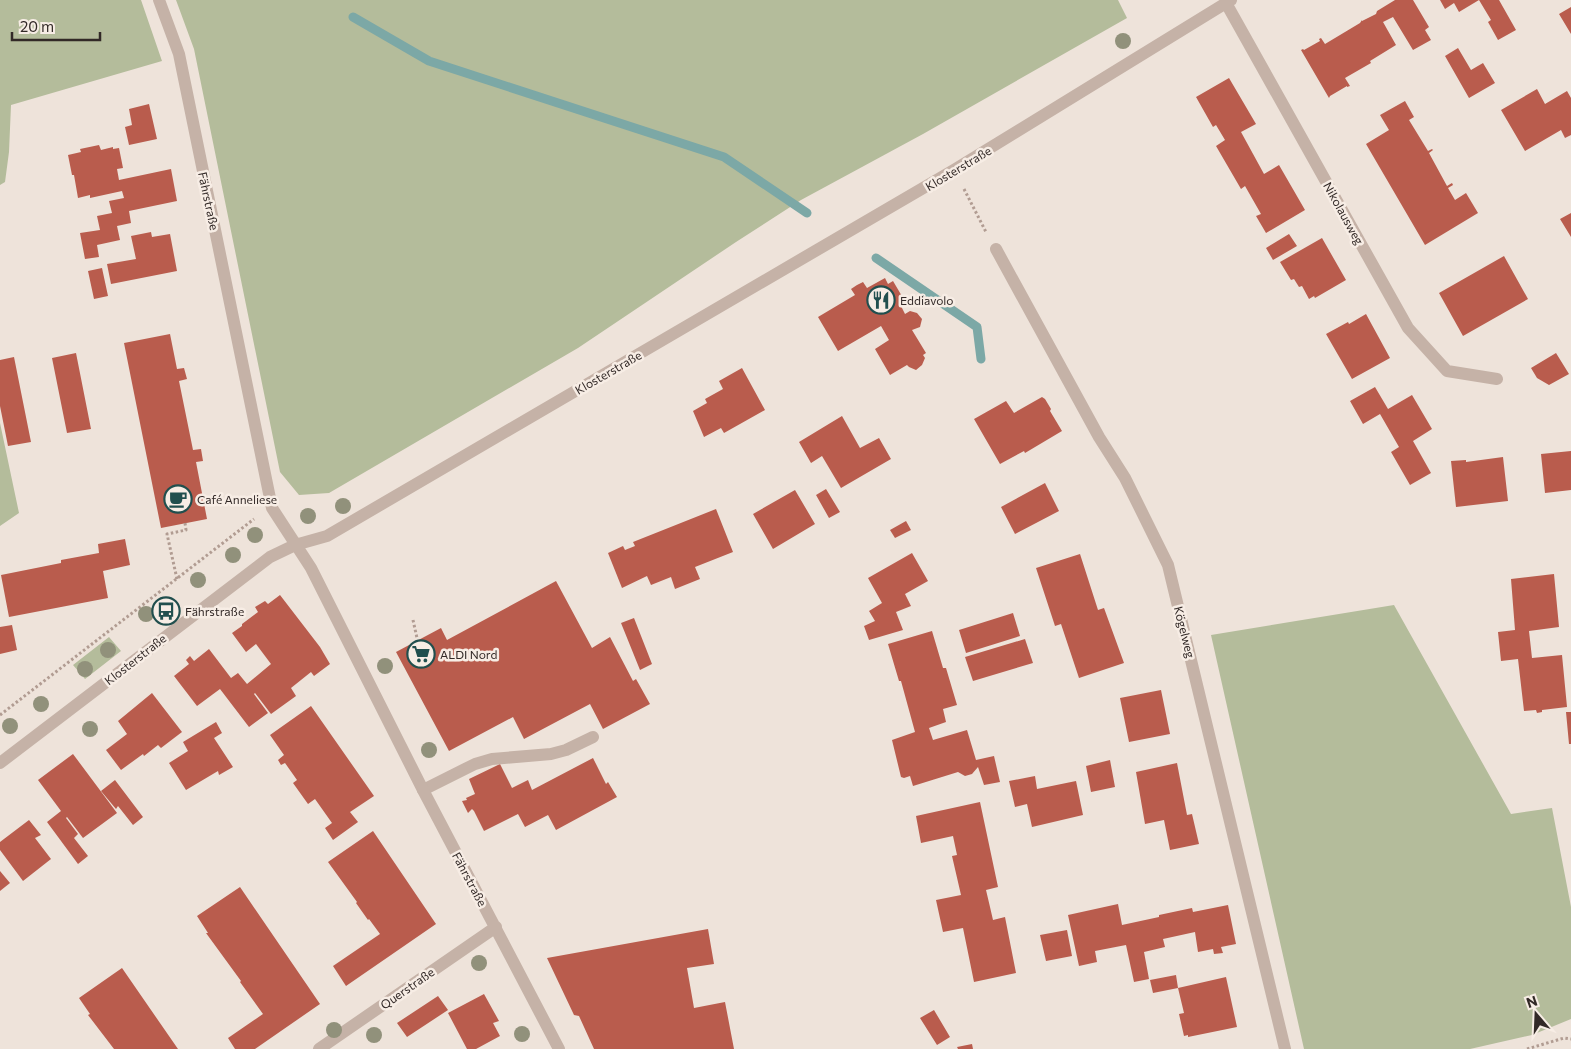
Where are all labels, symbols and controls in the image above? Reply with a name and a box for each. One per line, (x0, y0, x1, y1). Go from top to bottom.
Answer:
scale bar (12, 10, 100, 42)
text: 20 m (20, 17, 54, 35)
street label: Klosterstraße (923, 143, 993, 193)
street label: Fährstraße (196, 171, 222, 231)
street label: Nikolausweg (1321, 179, 1367, 247)
restaurant icon: Eddiavolo (866, 285, 896, 315)
place label: Eddiavolo (900, 293, 954, 307)
street label: Klosterstraße (572, 347, 644, 397)
cafe icon: Café Anneliese (163, 484, 193, 514)
place label: Café Anneliese (197, 492, 277, 506)
bus stop icon: Fährstraße (151, 596, 181, 626)
place label: Fährstraße (185, 604, 244, 618)
street label: Kögelweg (1172, 605, 1198, 660)
street label: Klosterstraße (101, 631, 169, 687)
supermarket icon: ALDI Nord (406, 639, 436, 669)
place label: ALDI Nord (440, 647, 497, 661)
street label: Fährstraße (450, 850, 490, 908)
street label: Querstraße (377, 964, 437, 1012)
north arrow (1511, 989, 1561, 1039)
text: N (1524, 991, 1539, 1011)

